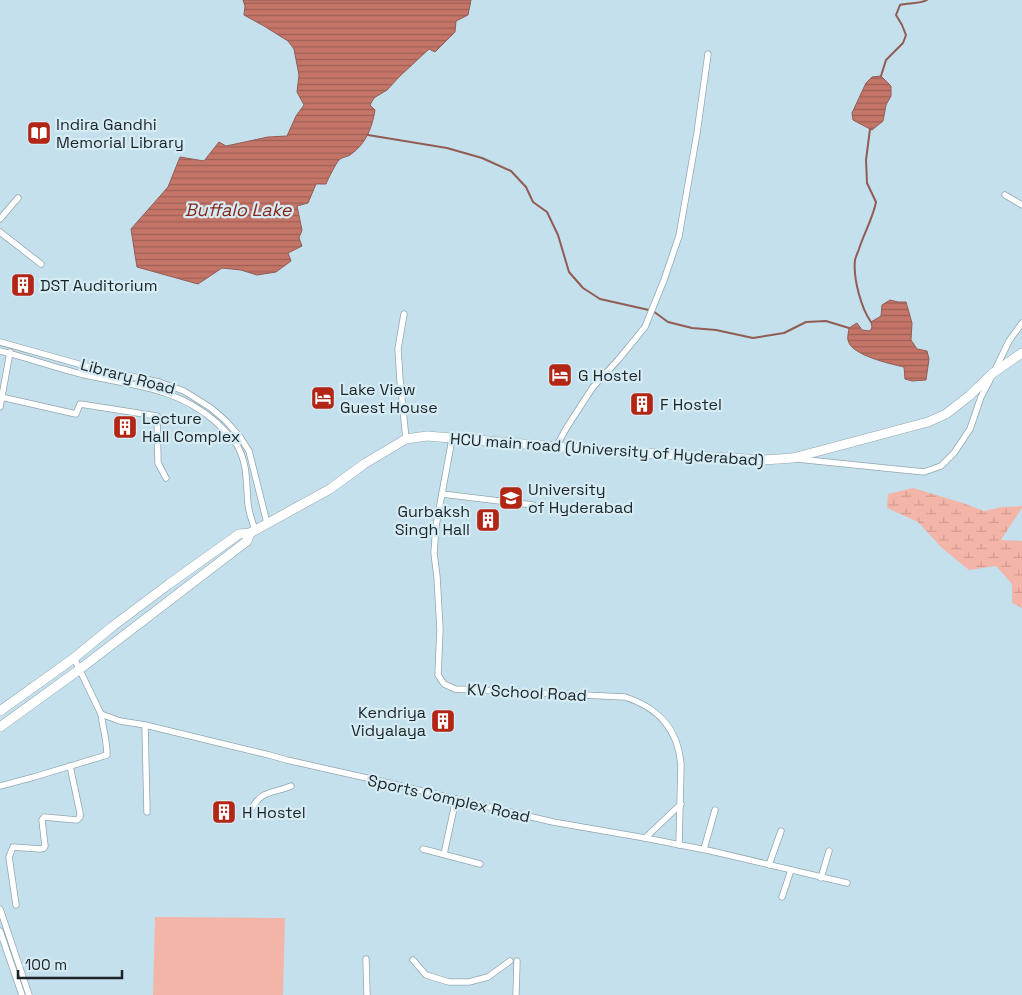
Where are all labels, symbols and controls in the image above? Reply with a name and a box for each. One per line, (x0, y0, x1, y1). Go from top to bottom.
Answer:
place label: Indira Gandhi Memorial Library (56, 114, 184, 153)
library icon: Indira Gandhi Memorial Library (26, 120, 52, 146)
water label: Buffalo Lake (184, 198, 293, 221)
building icon: DST Auditorium (10, 272, 36, 298)
place label: DST Auditorium (40, 275, 157, 296)
street label: Library Road (78, 354, 178, 399)
hotel icon: G Hostel (547, 362, 573, 388)
place label: G Hostel (578, 365, 642, 386)
place label: Lake View Guest House (340, 379, 438, 418)
hotel icon: Lake View Guest House (310, 385, 336, 411)
building icon: F Hostel (629, 391, 655, 417)
place label: F Hostel (660, 394, 722, 415)
place label: Lecture Hall Complex (142, 408, 240, 447)
building icon: Lecture Hall Complex (112, 414, 138, 440)
street label: HCU main road (University of Hyderabad) (449, 428, 765, 471)
place label: University of Hyderabad (528, 479, 633, 518)
school or university icon: University of Hyderabad (498, 485, 524, 511)
place label: Gurbaksh Singh Hall (395, 501, 470, 540)
building icon: Gurbaksh Singh Hall (475, 507, 501, 533)
street label: KV School Road (467, 679, 587, 706)
place label: Kendriya Vidyalaya (351, 702, 426, 741)
building icon: Kendriya Vidyalaya (430, 708, 456, 734)
street label: Sports Complex Road (366, 770, 532, 827)
building icon: H Hostel (211, 799, 237, 825)
place label: H Hostel (242, 802, 306, 823)
scale bar (18, 948, 121, 980)
text: 100 m (25, 955, 67, 974)

